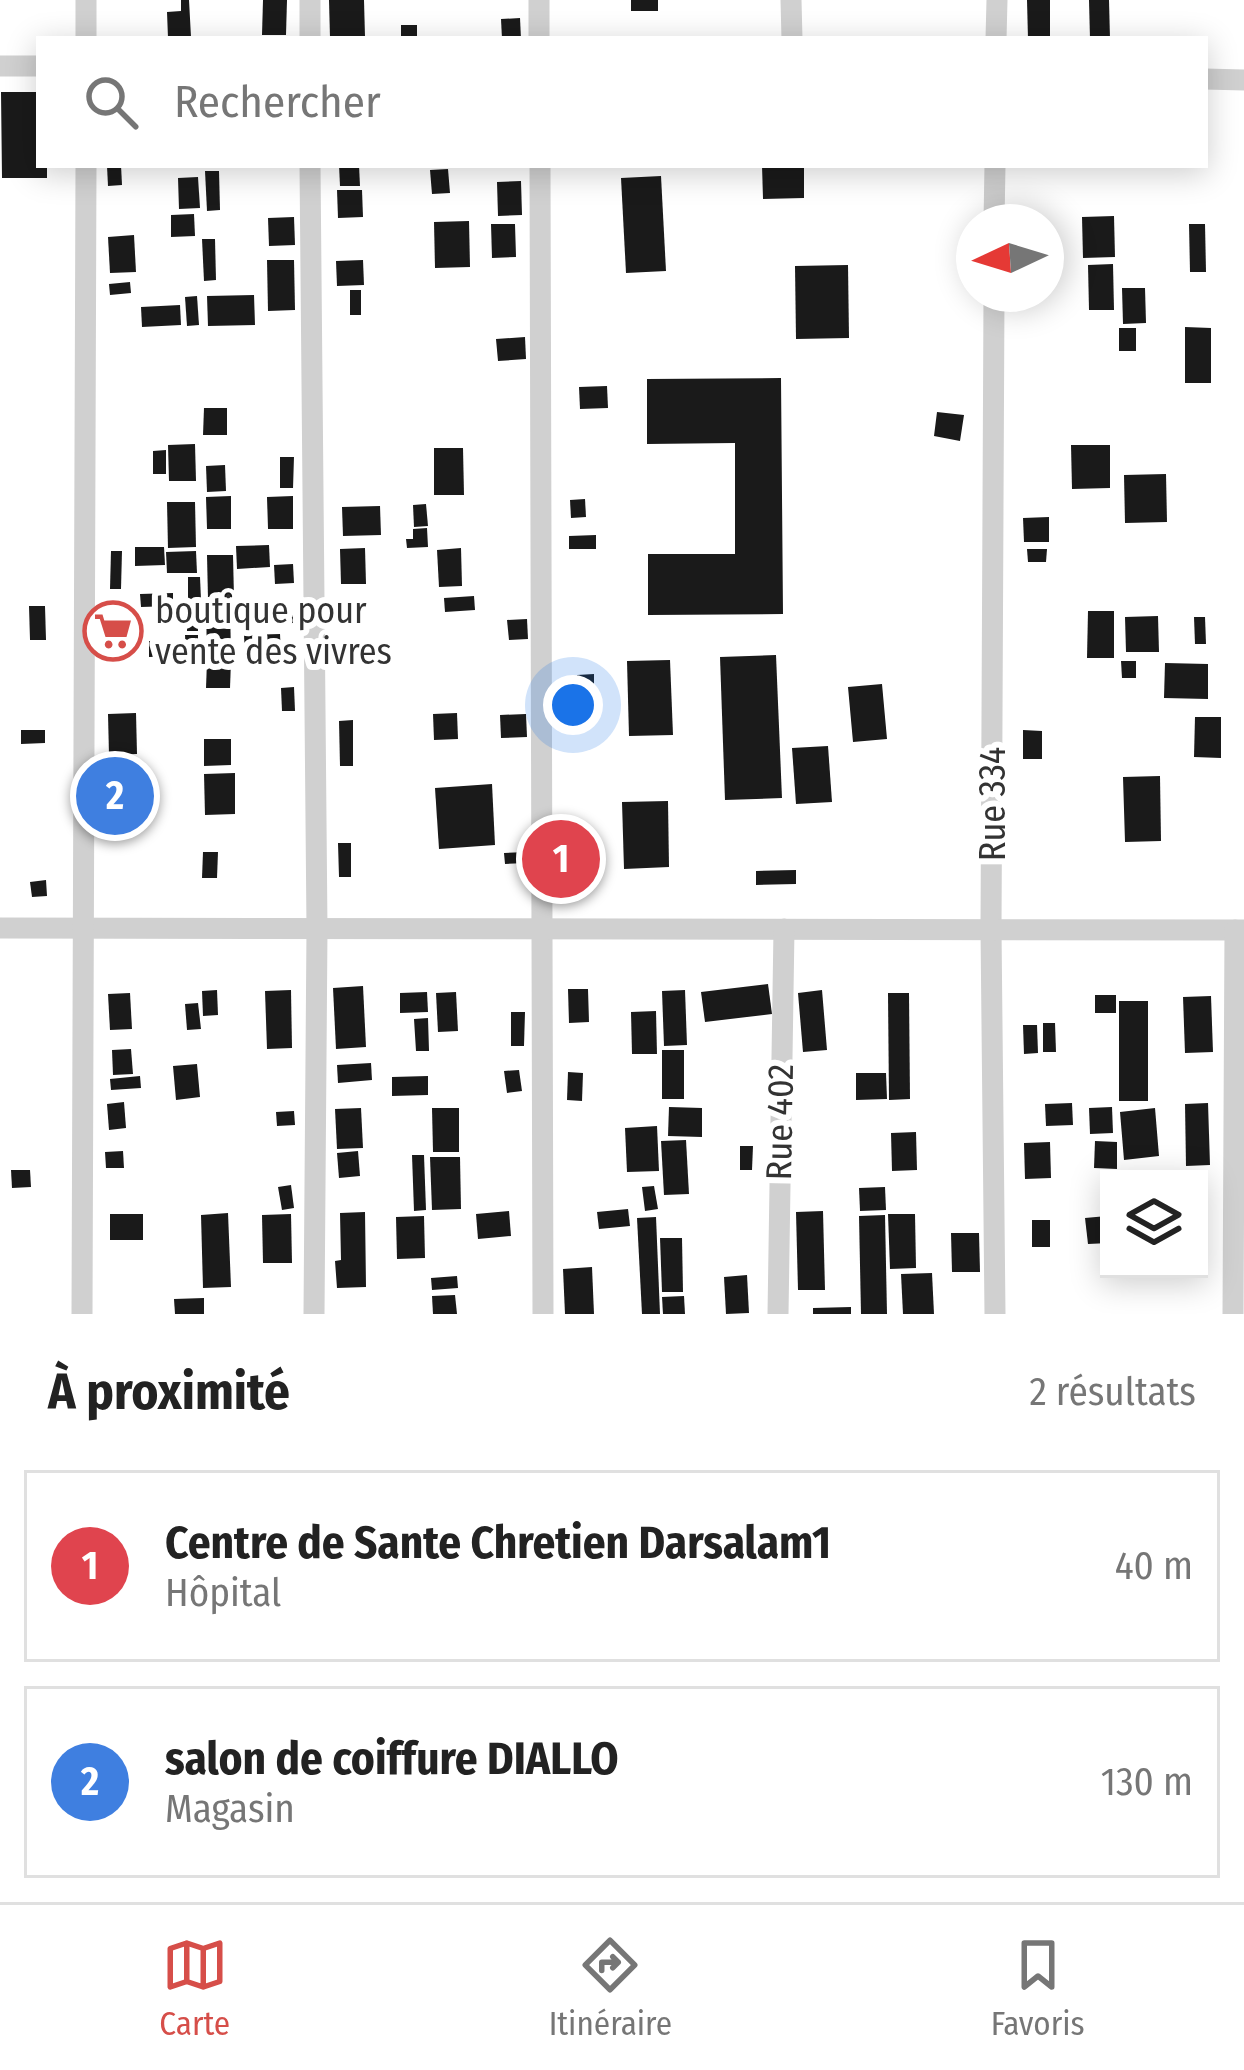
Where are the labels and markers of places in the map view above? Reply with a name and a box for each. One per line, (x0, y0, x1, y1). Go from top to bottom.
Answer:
place label: boutique pour vente des vivres (155, 589, 392, 674)
supermarket icon: boutique pour vente des vivres (82, 600, 144, 662)
pin: 2 (76, 751, 154, 841)
pin: 1 (522, 814, 600, 904)

